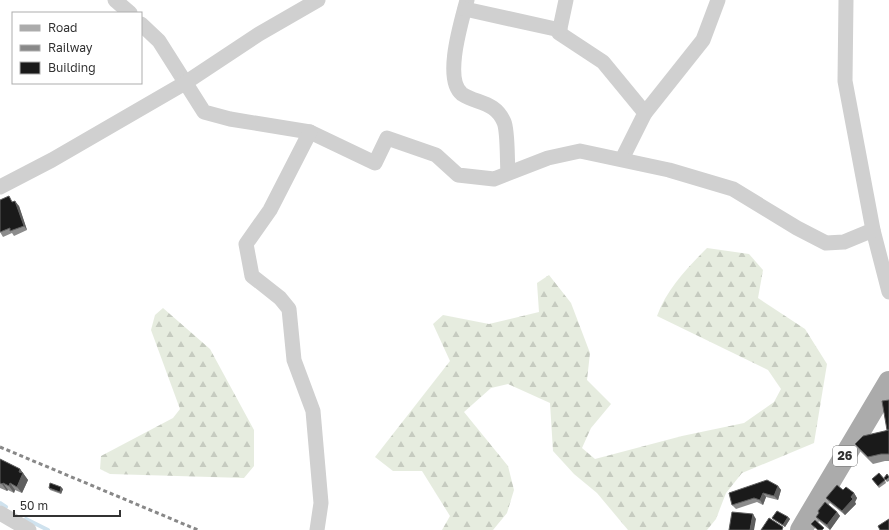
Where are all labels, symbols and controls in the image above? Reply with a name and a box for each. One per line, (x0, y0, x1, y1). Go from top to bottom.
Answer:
legend (12, 12, 142, 84)
text: Road (48, 20, 77, 35)
text: Railway (48, 40, 93, 55)
text: Building (48, 60, 96, 75)
road number: 26 (833, 446, 857, 466)
scale bar (14, 492, 120, 518)
text: 50 m (20, 498, 48, 513)

